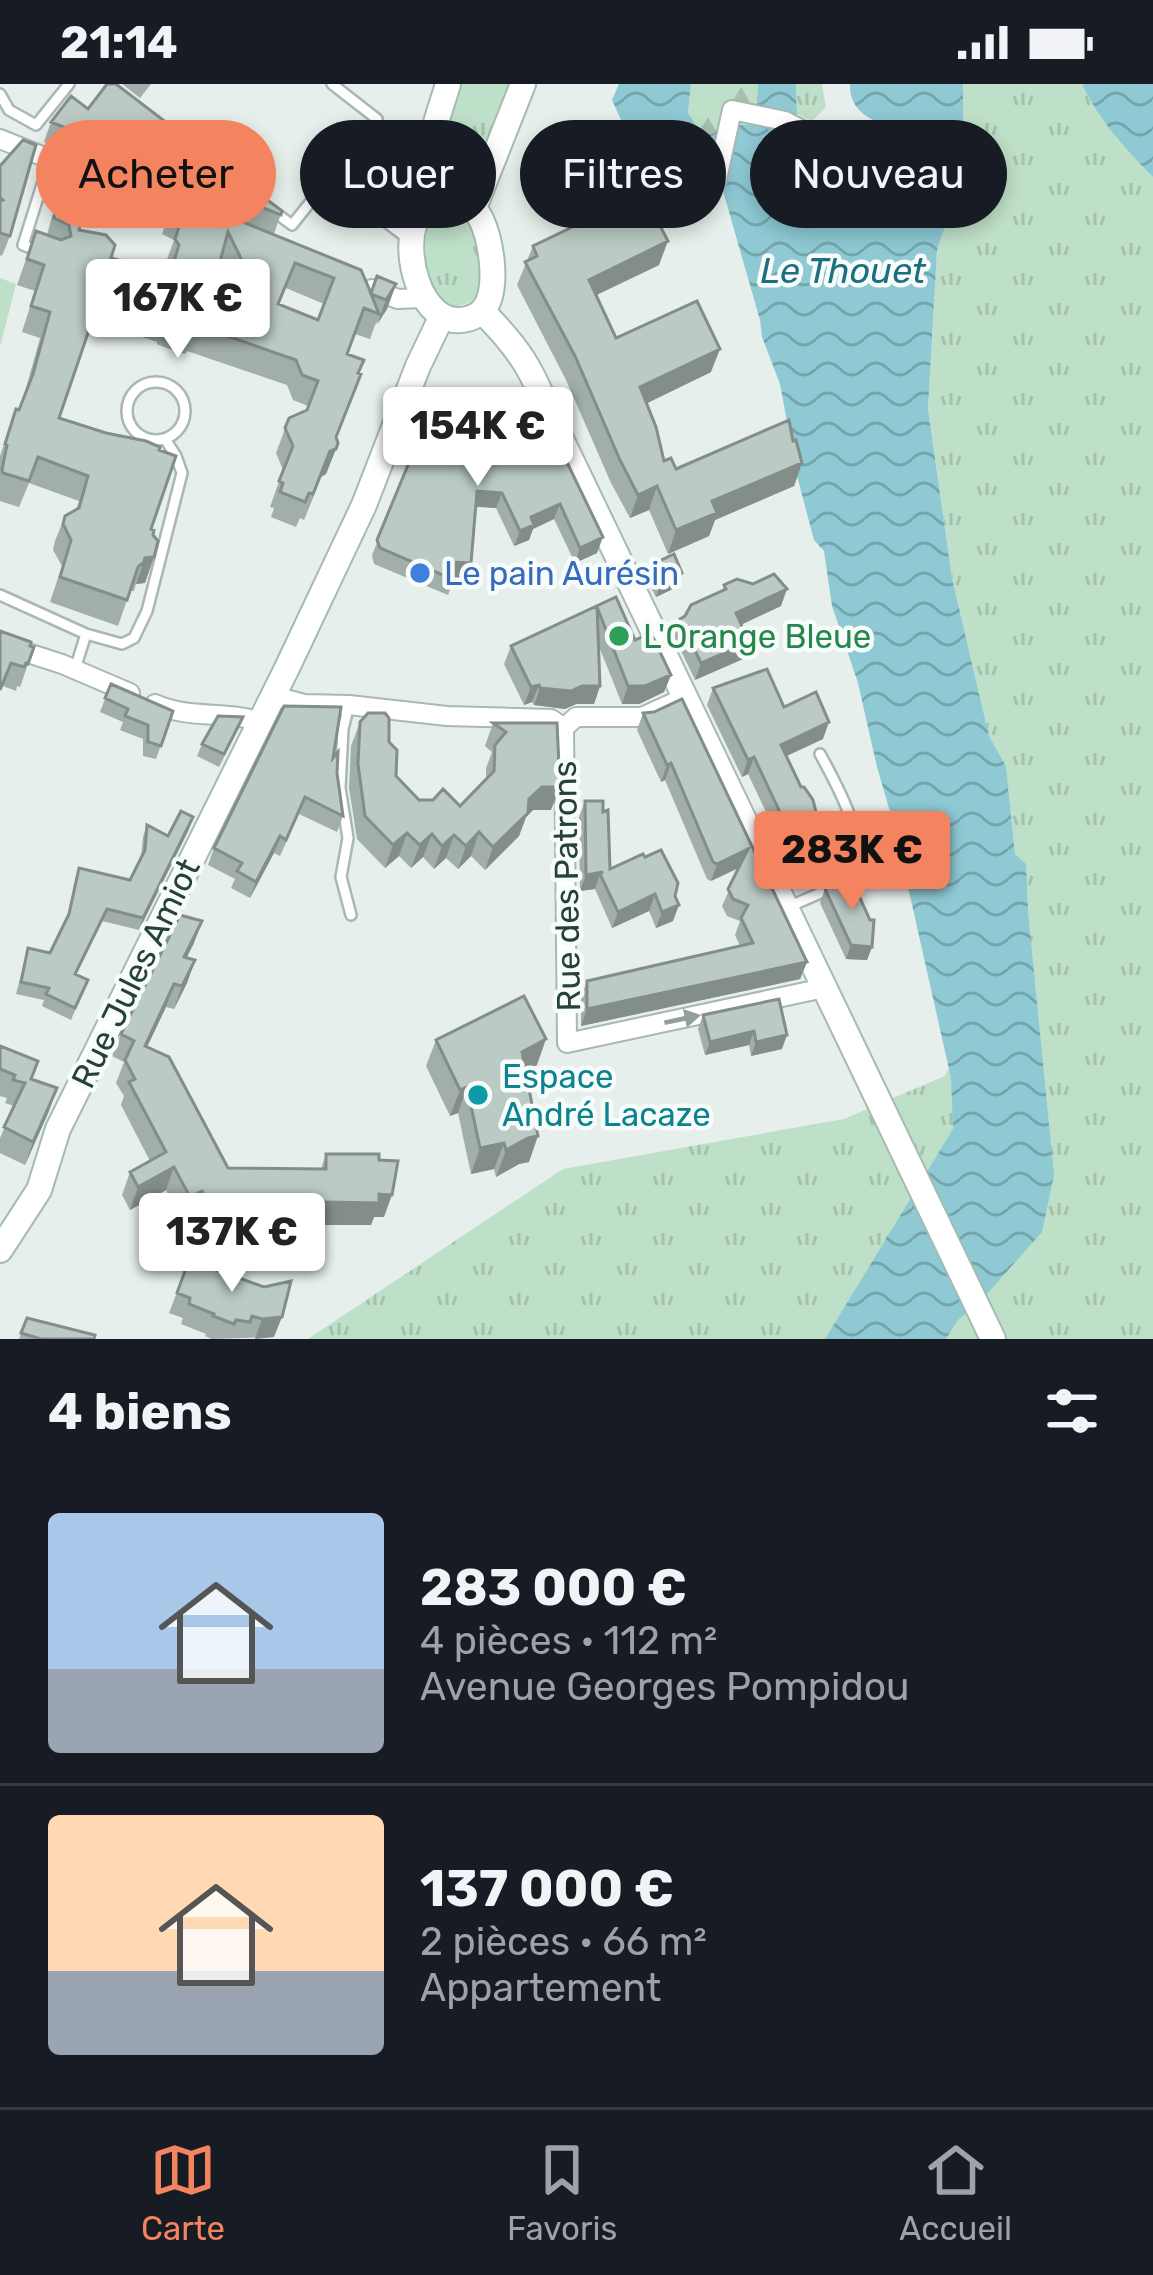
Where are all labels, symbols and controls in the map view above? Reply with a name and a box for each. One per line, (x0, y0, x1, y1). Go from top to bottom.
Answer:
text: 21:14 (60, 16, 178, 69)
chip: Acheter (36, 120, 276, 228)
chip: Louer (300, 120, 496, 228)
chip: Filtres (520, 120, 726, 228)
chip: Nouveau (750, 120, 1007, 228)
water label: Le Thouet (760, 249, 927, 292)
pin: 167K € (80, 259, 276, 361)
text: 167K € (113, 275, 243, 321)
pin: 154K € (380, 387, 576, 489)
text: 154K € (410, 403, 546, 449)
place label: Le pain Aurésin (444, 554, 679, 593)
marker: Le pain Aurésin (407, 560, 433, 586)
place label: L'Orange Bleue (643, 617, 871, 656)
marker: L'Orange Bleue (606, 623, 632, 649)
street label: Rue des Patrons (545, 760, 588, 1012)
pin: 283K € (754, 811, 950, 913)
text: 283K € (781, 827, 923, 873)
street label: Rue Jules Amiot (63, 852, 208, 1094)
one-way arrow (663, 1008, 701, 1027)
place label: Espace André Lacaze (502, 1057, 711, 1134)
marker: Espace André Lacaze (465, 1082, 491, 1108)
pin: 137K € (134, 1193, 330, 1295)
text: 137K € (166, 1209, 298, 1255)
icon: filters (1039, 1378, 1105, 1444)
text: 4 biens (48, 1381, 232, 1442)
text: 283 000 € (420, 1557, 687, 1618)
icon: home (144, 1561, 288, 1705)
text: 4 pièces · 112 m² (420, 1618, 717, 1664)
text: Avenue Georges Pompidou (420, 1664, 910, 1710)
text: 137 000 € (420, 1858, 674, 1919)
icon: home (144, 1863, 288, 2007)
text: 2 pièces · 66 m² (420, 1919, 707, 1965)
text: Appartement (420, 1965, 661, 2011)
tab: Carte (141, 2137, 225, 2248)
tab: Favoris (507, 2137, 617, 2248)
tab: Accueil (899, 2137, 1012, 2248)

